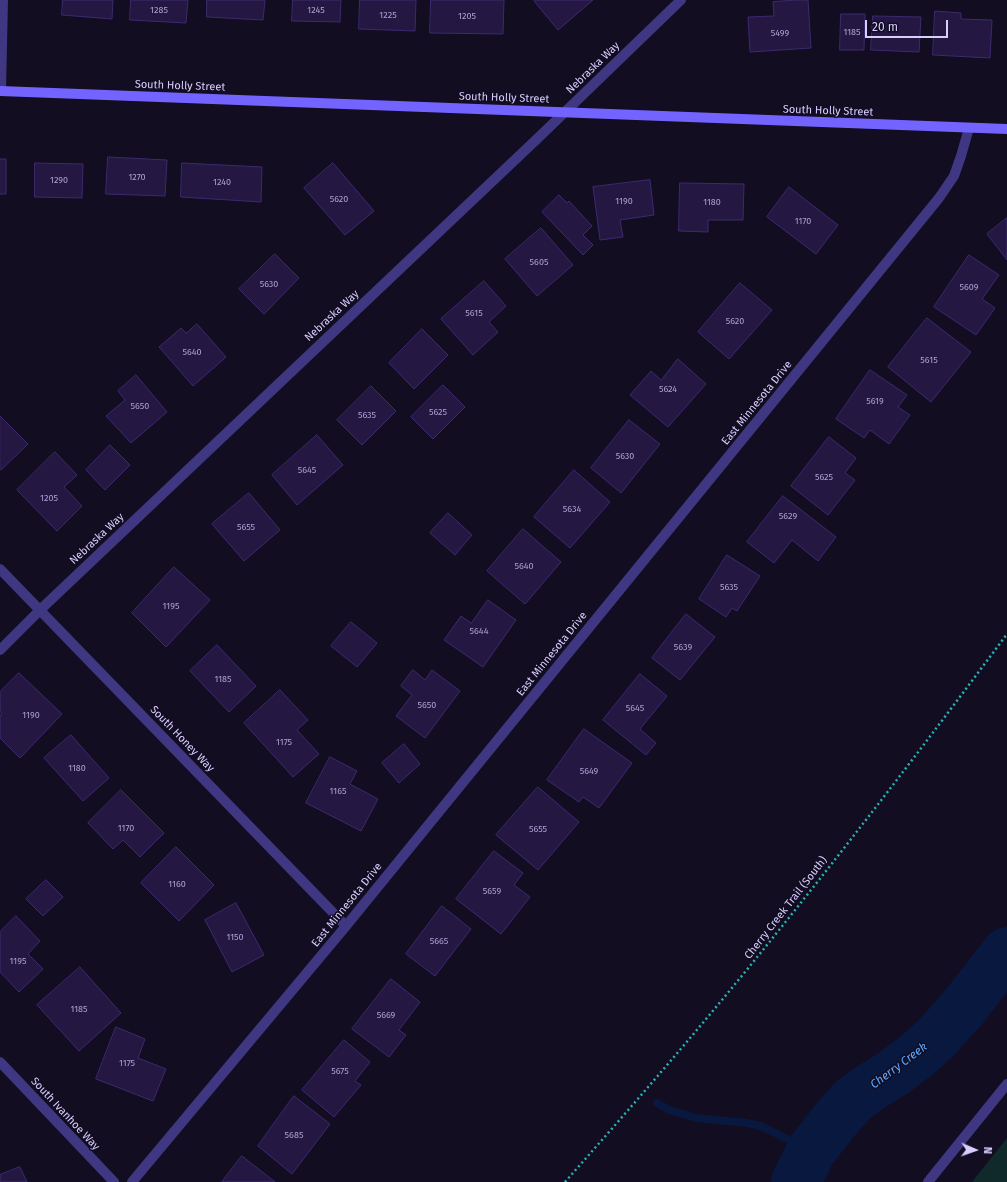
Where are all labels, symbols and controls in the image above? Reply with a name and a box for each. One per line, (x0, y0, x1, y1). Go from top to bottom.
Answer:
house number: 1285 (150, 5, 168, 15)
house number: 1245 (307, 5, 325, 15)
house number: 1225 (379, 10, 397, 20)
house number: 1205 (458, 11, 476, 21)
scale bar (867, 12, 950, 38)
text: 20 m (872, 20, 898, 34)
house number: 1185 (843, 27, 861, 37)
house number: 5499 (771, 28, 789, 38)
street label: Nebraska Way (564, 39, 622, 97)
street label: South Holly Street (135, 78, 225, 94)
street label: South Holly Street (459, 90, 549, 106)
street label: South Holly Street (783, 103, 873, 119)
house number: 1270 (128, 172, 146, 182)
house number: 1290 (50, 175, 68, 185)
house number: 1240 (213, 177, 231, 187)
house number: 5620 (330, 194, 348, 204)
house number: 1190 (615, 196, 633, 206)
house number: 1180 (703, 197, 721, 207)
house number: 1170 (795, 216, 811, 226)
house number: 5605 (530, 257, 548, 267)
house number: 5630 (260, 279, 278, 289)
house number: 5609 (960, 282, 978, 292)
street label: Nebraska Way (302, 288, 362, 344)
house number: 5615 (465, 308, 483, 318)
house number: 5620 (726, 316, 744, 326)
house number: 5640 (182, 347, 202, 357)
house number: 5615 (920, 355, 938, 365)
street label: East Minnesota Drive (719, 358, 795, 448)
house number: 5624 (659, 384, 677, 394)
house number: 5619 (866, 396, 884, 406)
house number: 5650 (131, 401, 149, 411)
house number: 5625 (429, 407, 447, 417)
house number: 5635 (358, 410, 376, 420)
house number: 5630 (616, 451, 634, 461)
house number: 5645 (298, 465, 316, 475)
house number: 5625 (815, 472, 833, 482)
house number: 1205 (40, 493, 58, 503)
house number: 5634 (563, 504, 581, 514)
street label: Nebraska Way (67, 511, 127, 567)
house number: 5629 (779, 511, 797, 521)
house number: 5655 (237, 522, 255, 532)
house number: 5640 (514, 561, 534, 571)
house number: 5635 (720, 582, 738, 592)
house number: 1195 (163, 601, 179, 611)
street label: East Minnesota Drive (514, 609, 590, 699)
house number: 5644 (470, 626, 488, 636)
house number: 5639 (674, 642, 692, 652)
house number: 1185 (214, 674, 232, 684)
house number: 5650 (418, 700, 436, 710)
street label: South Honey Way (147, 703, 217, 775)
house number: 5645 (626, 703, 644, 713)
house number: 1190 (22, 710, 40, 720)
house number: 1175 (276, 737, 292, 747)
house number: 1180 (68, 763, 86, 773)
house number: 5649 (580, 766, 598, 776)
house number: 1165 (330, 786, 346, 796)
house number: 1170 (118, 823, 134, 833)
house number: 5655 (529, 824, 547, 834)
street label: Cherry Creek Trail (South) (742, 854, 830, 962)
street label: East Minnesota Drive (309, 860, 385, 950)
house number: 1160 (168, 879, 186, 889)
house number: 5659 (483, 886, 501, 896)
house number: 1150 (226, 932, 244, 942)
house number: 5665 (430, 936, 448, 946)
house number: 1195 (10, 956, 26, 966)
house number: 1185 (70, 1004, 88, 1014)
house number: 5669 (377, 1010, 395, 1020)
water label: Cherry Creek (868, 1040, 930, 1092)
house number: 1175 (119, 1058, 135, 1068)
house number: 5675 (331, 1066, 349, 1076)
street label: South Ivanhoe Way (28, 1075, 102, 1153)
house number: 5685 (285, 1130, 303, 1140)
north arrow (955, 1130, 995, 1170)
text: N (981, 1147, 994, 1154)

